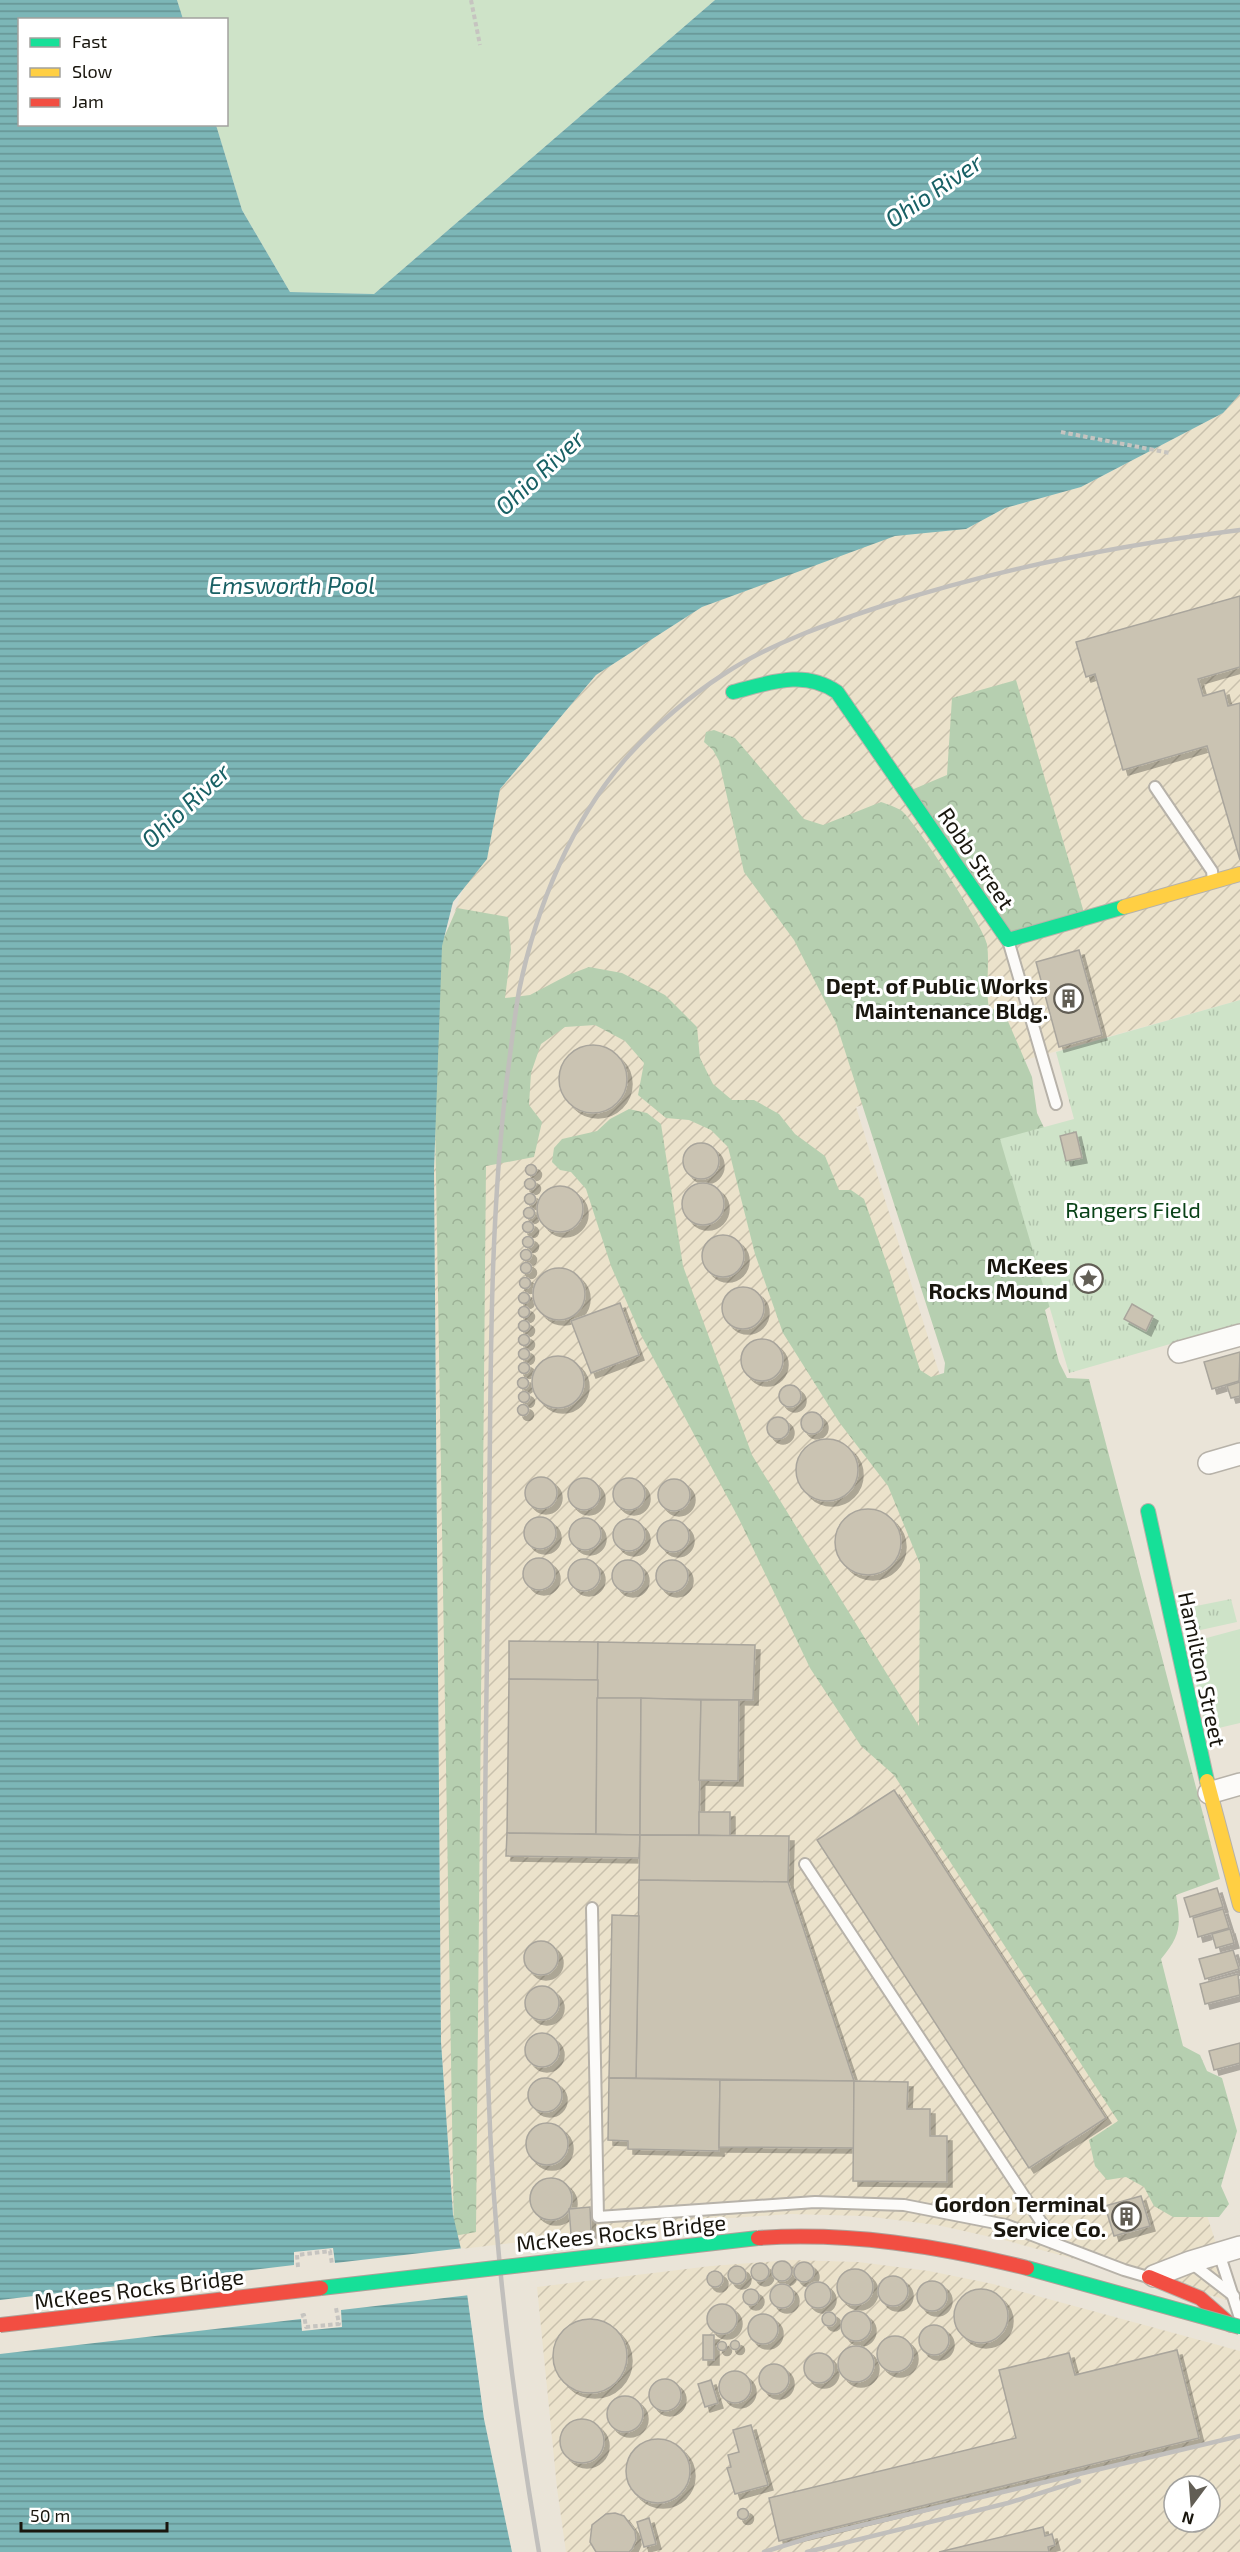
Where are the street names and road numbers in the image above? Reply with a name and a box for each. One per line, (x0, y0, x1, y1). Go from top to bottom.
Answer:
street label: Robb Street (933, 802, 1021, 914)
street label: Hamilton Street (1174, 1589, 1232, 1749)
street label: McKees Rocks Bridge (515, 2208, 727, 2256)
street label: McKees Rocks Bridge (33, 2262, 245, 2314)

